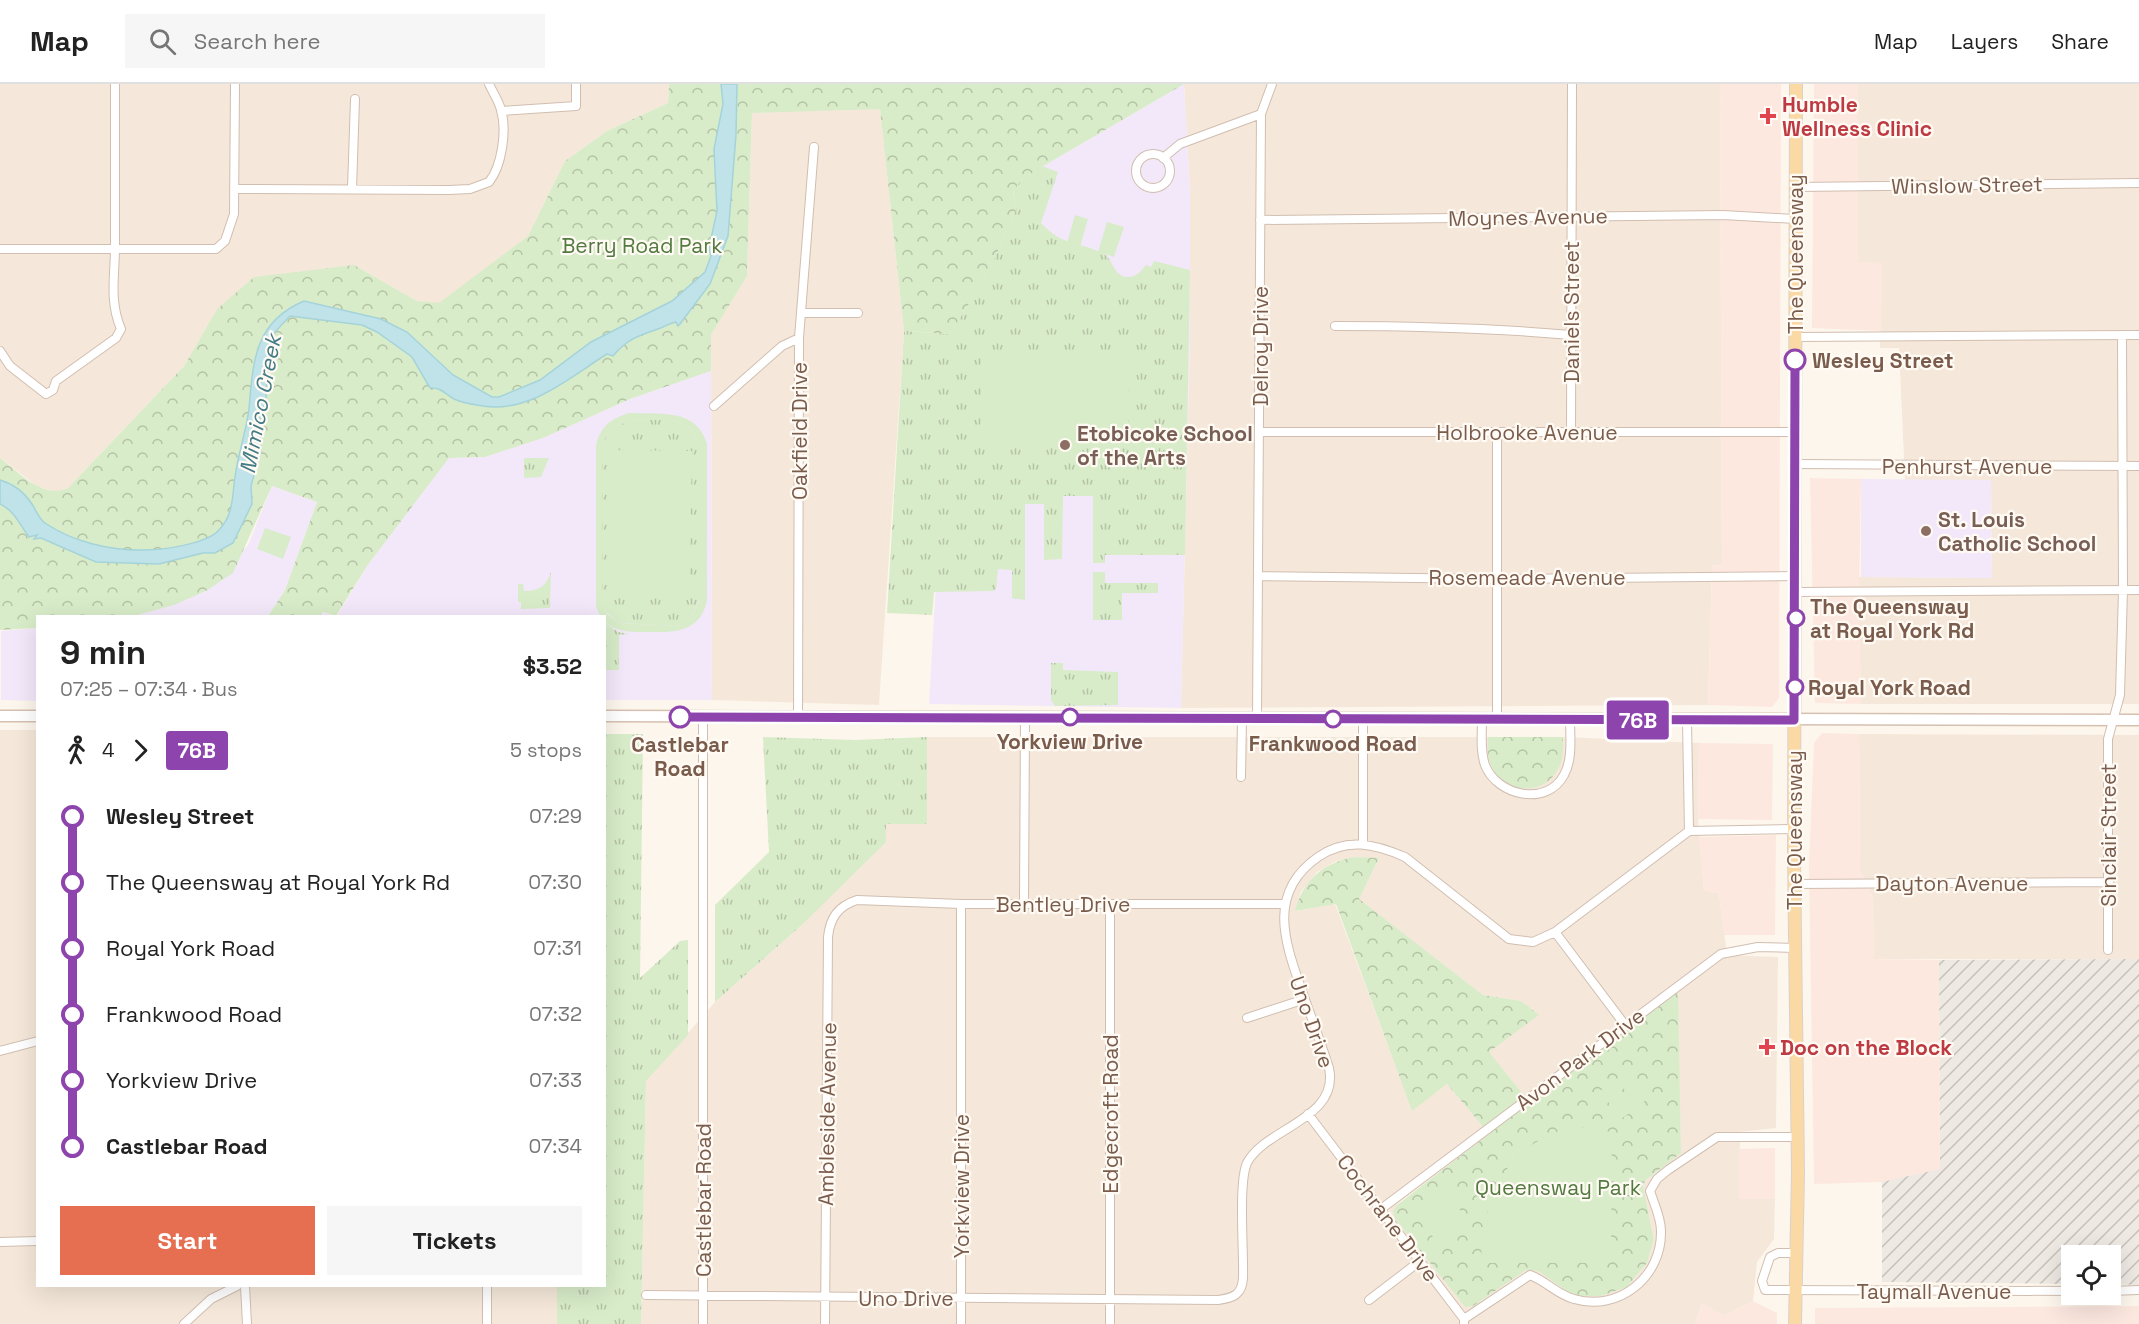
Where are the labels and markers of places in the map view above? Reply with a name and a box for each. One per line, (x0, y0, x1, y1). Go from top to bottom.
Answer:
place label: Humble Wellness Clinic (1782, 91, 1932, 142)
marker: Humble Wellness Clinic (1759, 107, 1777, 125)
place label: Wesley Street (1812, 347, 1954, 374)
marker: Wesley Street (1784, 349, 1806, 371)
place label: Etobicoke School of the Arts (1077, 420, 1253, 471)
marker: Etobicoke School of the Arts (1058, 438, 1072, 452)
place label: St. Louis Catholic School (1938, 506, 2096, 557)
marker: St. Louis Catholic School (1919, 524, 1933, 538)
place label: The Queensway at Royal York Rd (1810, 593, 1974, 644)
marker: The Queensway at Royal York Rd (1787, 609, 1805, 627)
place label: Royal York Road (1808, 674, 1971, 701)
marker: Royal York Road (1786, 678, 1804, 696)
marker: Castlebar Road (669, 706, 691, 728)
marker: Yorkview Drive (1061, 708, 1079, 726)
marker: Frankwood Road (1324, 710, 1342, 728)
place label: Yorkview Drive (997, 728, 1143, 755)
place label: Frankwood Road (1249, 730, 1417, 757)
place label: Castlebar Road (631, 731, 729, 782)
place label: Doc on the Block (1780, 1034, 1952, 1061)
marker: Doc on the Block (1758, 1038, 1776, 1056)

